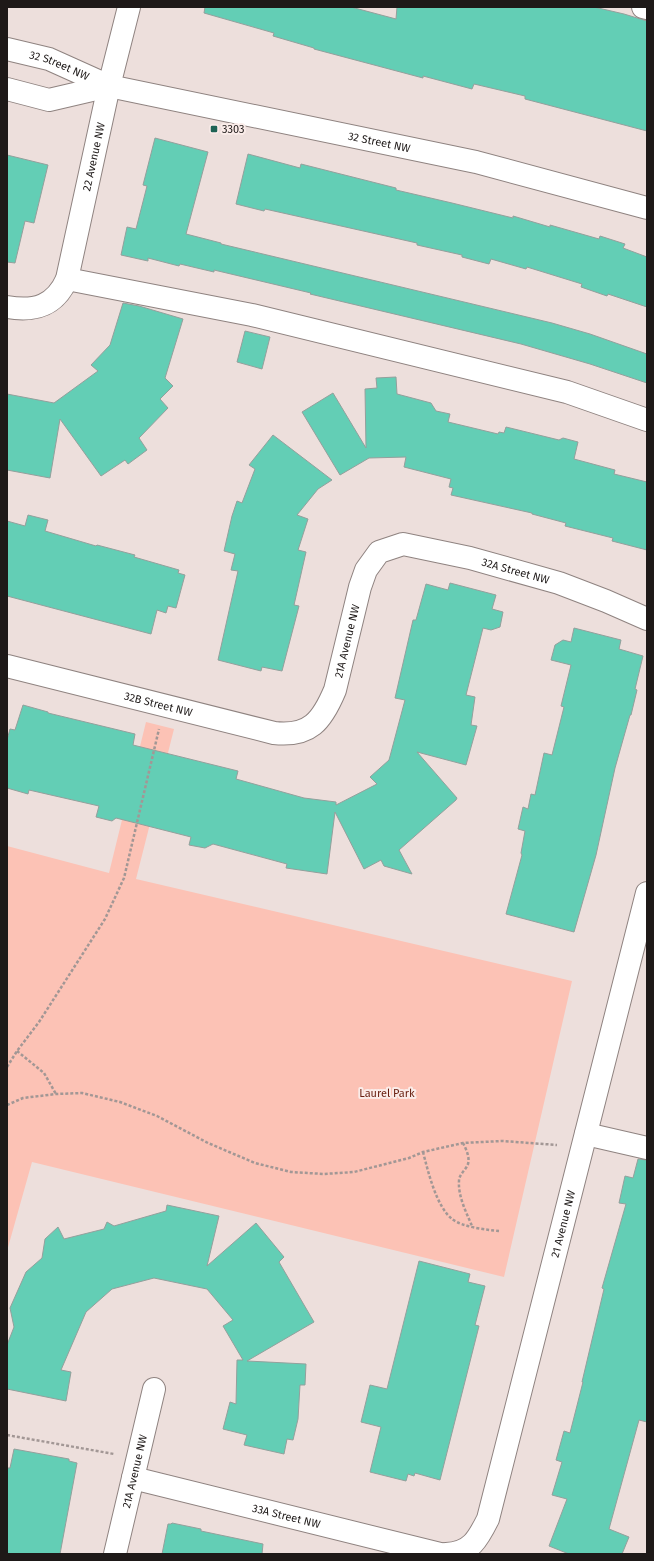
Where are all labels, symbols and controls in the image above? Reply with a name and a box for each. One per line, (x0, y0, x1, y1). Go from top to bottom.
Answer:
street label: 32 Street NW (28, 48, 91, 83)
street label: 22 Avenue NW (80, 121, 107, 192)
place label: 3303 (222, 123, 245, 136)
marker: 3303 (209, 124, 219, 134)
street label: 32 Street NW (347, 129, 412, 155)
street label: 32A Street NW (480, 555, 551, 586)
street label: 21A Avenue NW (332, 603, 362, 679)
street label: 32B Street NW (123, 689, 194, 719)
park label: Laurel Park (359, 1087, 415, 1100)
street label: 21 Avenue NW (548, 1189, 578, 1259)
street label: 21A Avenue NW (120, 1433, 150, 1509)
street label: 33A Street NW (251, 1501, 322, 1531)

